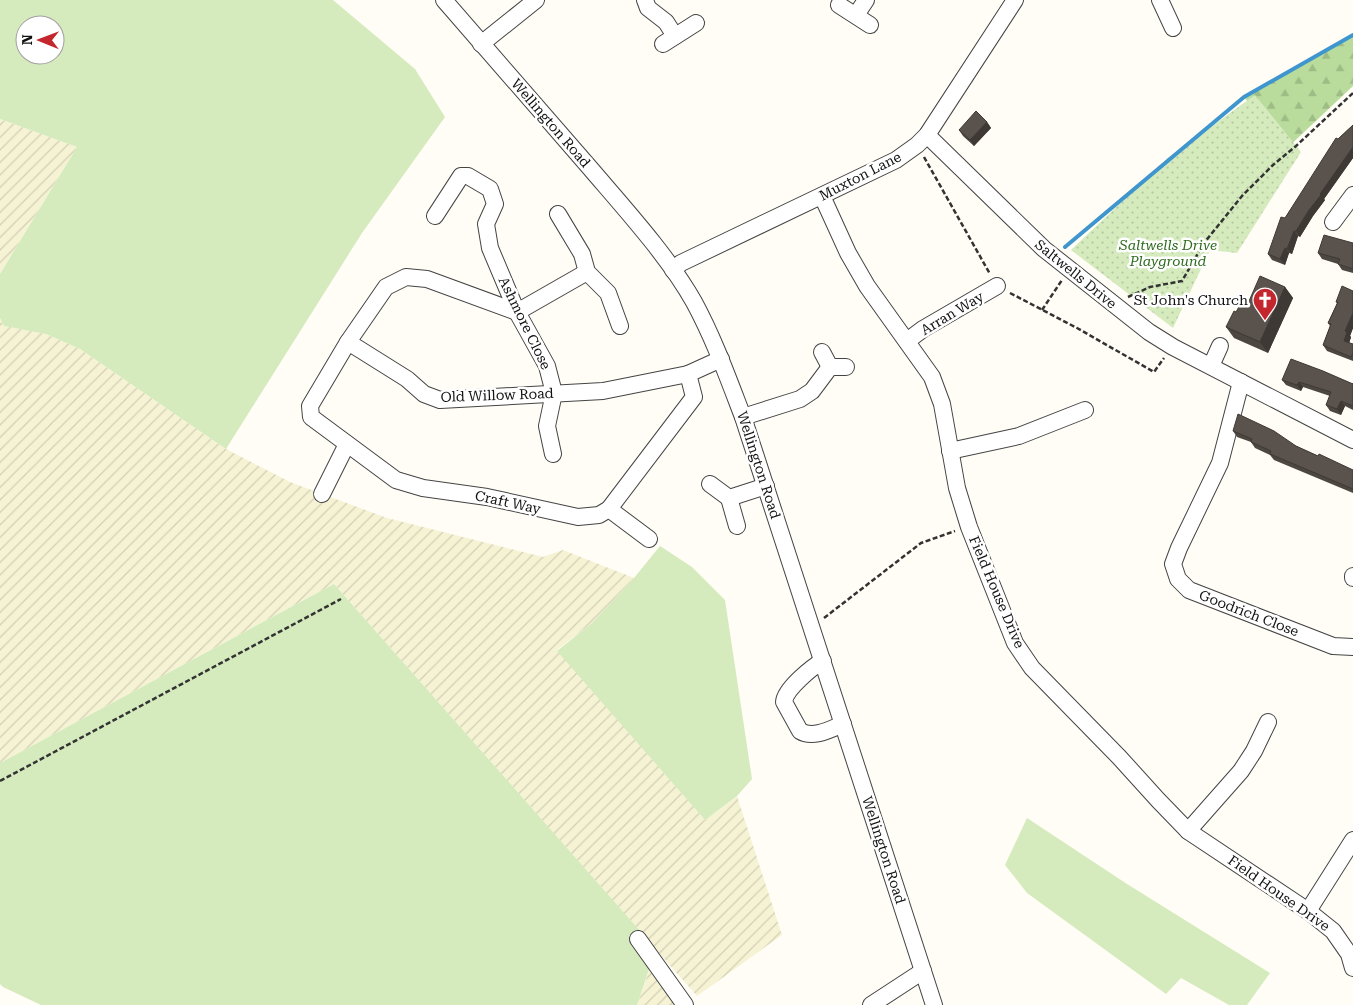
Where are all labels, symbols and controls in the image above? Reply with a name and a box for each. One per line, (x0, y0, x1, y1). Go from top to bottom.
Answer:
north arrow (15, 15, 65, 65)
text: N (19, 34, 35, 45)
street label: Wellington Road (508, 75, 594, 171)
street label: Muxton Lane (816, 148, 904, 204)
street label: Saltwells Drive (1032, 236, 1120, 312)
park label: Saltwells Drive Playground (1118, 237, 1217, 269)
street label: Ashmore Close (496, 274, 554, 372)
church icon: St John's Church (1252, 287, 1278, 321)
street label: Arran Way (918, 288, 987, 338)
place label: St John's Church (1134, 292, 1248, 308)
street label: Old Willow Road (440, 385, 554, 405)
street label: Wellington Road (734, 409, 784, 521)
street label: Craft Way (474, 487, 543, 517)
street label: Field House Drive (966, 533, 1028, 651)
street label: Goodrich Close (1197, 587, 1301, 639)
street label: Wellington Road (859, 794, 909, 906)
street label: Field House Drive (1225, 852, 1333, 934)

